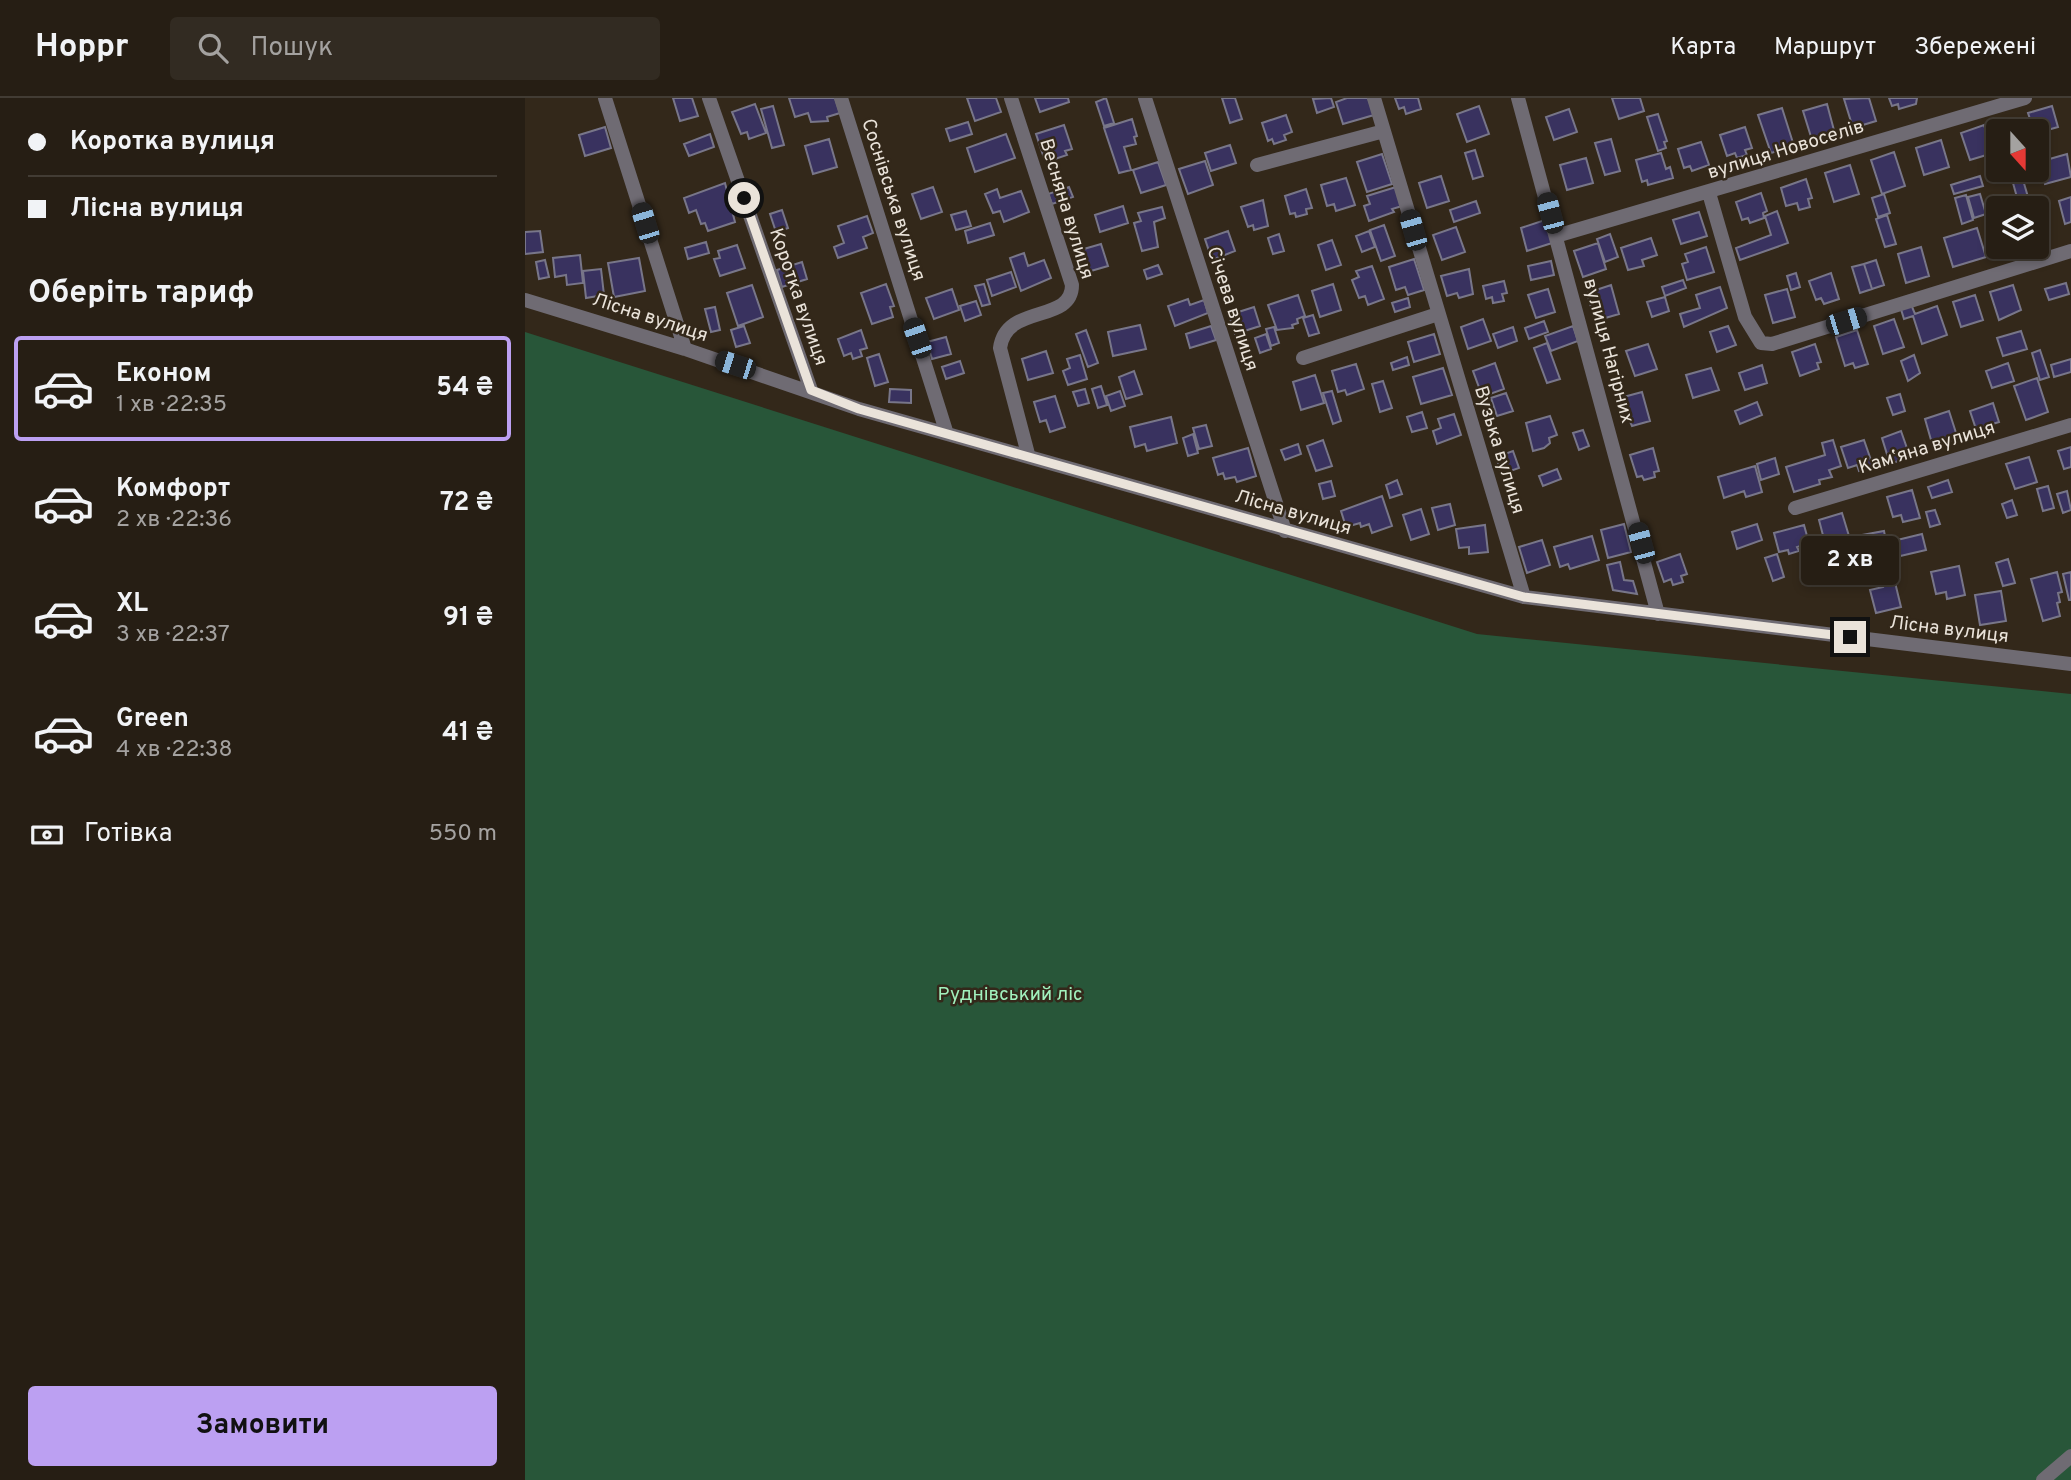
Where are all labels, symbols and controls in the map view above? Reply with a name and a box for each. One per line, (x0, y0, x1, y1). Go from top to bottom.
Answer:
search box (170, 17, 660, 80)
text: Hoppr (35, 27, 128, 69)
icon: search (194, 29, 232, 67)
text: Пошук (250, 32, 333, 65)
text: Карта (1670, 33, 1736, 63)
text: Маршрут (1774, 33, 1876, 63)
text: Збережені (1914, 33, 2036, 63)
street label: вулиця Новоселів (1705, 115, 1867, 185)
street label: Соснівська вулиця (855, 116, 931, 284)
north arrow (1986, 119, 2049, 182)
map controls (1986, 119, 2049, 259)
text: Коротка вулиця (70, 126, 275, 159)
street label: Весняна вулиця (1033, 136, 1099, 282)
route start (728, 182, 760, 214)
car (1535, 190, 1566, 236)
text: Лісна вулиця (70, 193, 244, 226)
button: layers (1986, 196, 2049, 259)
car (629, 200, 662, 246)
car (1398, 207, 1429, 253)
street label: Коротка вулиця (763, 225, 833, 369)
street label: Січева вулиця (1201, 244, 1263, 374)
text: Оберіть тариф (28, 274, 254, 314)
street label: вулиця Нагірних (1577, 276, 1639, 426)
street label: Лісна вулиця (589, 288, 711, 348)
car (1823, 305, 1870, 337)
car (901, 315, 934, 361)
car (712, 349, 759, 381)
icon: car (32, 357, 95, 420)
text: Економ (116, 358, 211, 391)
text: 54 ₴ (436, 372, 493, 405)
street label: Вузька вулиця (1468, 383, 1530, 517)
text: 1 хв · 22:35 (116, 391, 227, 420)
street label: Камʼяна вулиця (1856, 416, 1998, 480)
icon: car (32, 472, 95, 535)
text: Комфорт (116, 473, 230, 506)
street label: Лісна вулиця (1232, 485, 1354, 541)
text: 72 ₴ (440, 487, 493, 520)
text: 2 хв · 22:36 (116, 506, 232, 535)
car (1626, 520, 1657, 566)
callout: 2 хв (1801, 536, 1899, 584)
text: 2 хв (1827, 546, 1873, 575)
icon: car (32, 587, 95, 650)
text: XL (116, 588, 148, 621)
text: 91 ₴ (443, 602, 493, 635)
street label: Лісна вулиця (1888, 611, 2010, 649)
text: 3 хв · 22:37 (116, 621, 230, 650)
route end (1834, 621, 1866, 653)
icon: car (32, 702, 95, 765)
text: Green (116, 703, 189, 736)
text: 41 ₴ (442, 717, 493, 750)
text: 4 хв · 22:38 (116, 736, 233, 765)
icon: cash (28, 816, 66, 854)
text: Готівка (84, 818, 173, 851)
text: 550 m (429, 820, 497, 849)
park label: Руднівський ліс (937, 983, 1083, 1007)
button: Замовити (28, 1386, 497, 1466)

